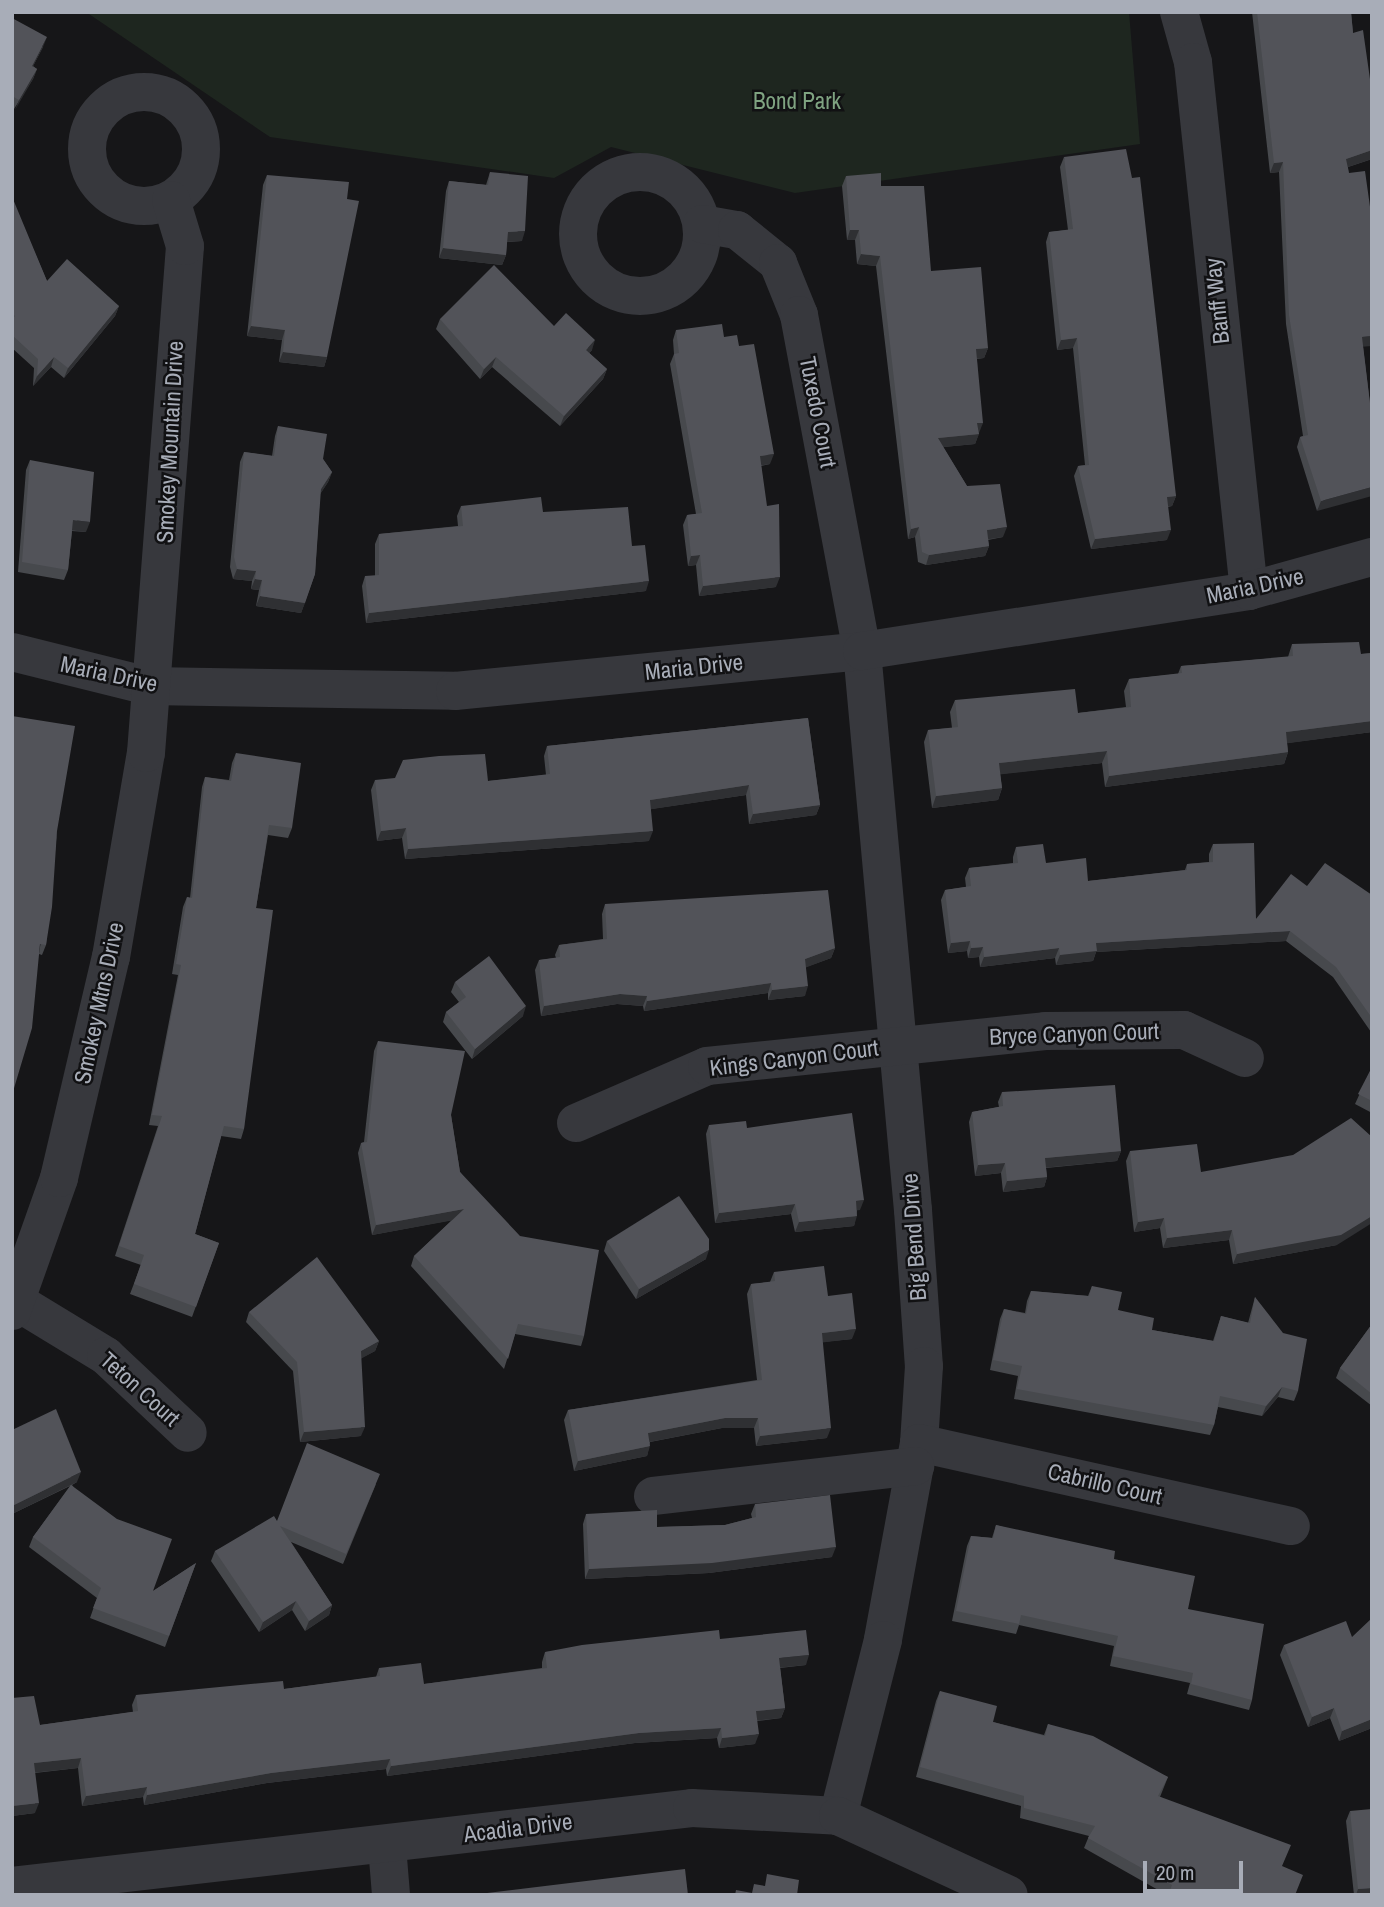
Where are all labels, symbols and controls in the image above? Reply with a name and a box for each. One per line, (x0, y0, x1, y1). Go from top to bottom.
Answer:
park label: Bond Park (753, 87, 841, 115)
street label: Banff Way (1199, 257, 1235, 345)
street label: Smokey Mountain Drive (151, 340, 189, 544)
street label: Tuxedo Court (794, 354, 842, 470)
street label: Maria Drive (1204, 562, 1306, 610)
street label: Maria Drive (644, 648, 744, 686)
street label: Maria Drive (58, 650, 160, 698)
street label: Smokey Mtns Drive (68, 920, 130, 1086)
street label: Bryce Canyon Court (989, 1017, 1159, 1051)
street label: Kings Canyon Court (708, 1034, 880, 1082)
street label: Big Bend Drive (896, 1172, 932, 1302)
street label: Teton Court (95, 1346, 185, 1432)
street label: Cabrillo Court (1045, 1457, 1165, 1511)
street label: Acadia Drive (462, 1808, 574, 1848)
scale bar (1146, 1848, 1246, 1892)
text: 20 m (1156, 1858, 1194, 1887)

